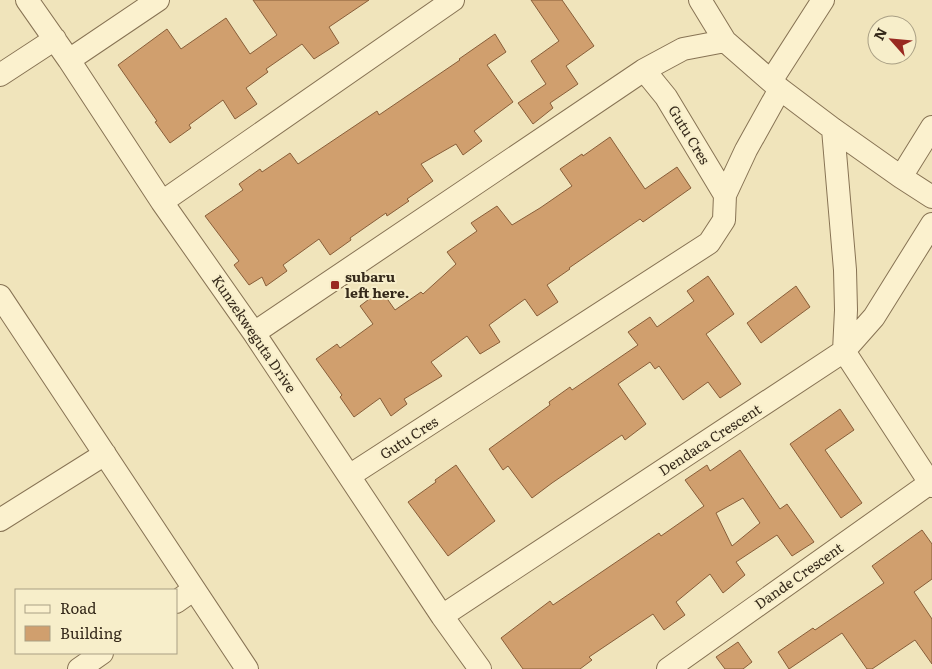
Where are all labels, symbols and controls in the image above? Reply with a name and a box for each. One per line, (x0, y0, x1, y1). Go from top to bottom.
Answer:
north arrow (867, 15, 917, 65)
text: N (868, 24, 891, 43)
street label: Gutu Cres (664, 101, 715, 168)
place label: subaru left here. (345, 266, 409, 302)
street label: Kunzekweguta Drive (208, 271, 302, 396)
marker: subaru left here. (329, 279, 341, 291)
street label: Dendaca Crescent (654, 398, 765, 480)
street label: Gutu Cres (375, 411, 442, 463)
street label: Dande Crescent (750, 537, 847, 613)
legend (15, 589, 178, 654)
text: Road (60, 596, 96, 619)
text: Building (60, 621, 122, 644)

